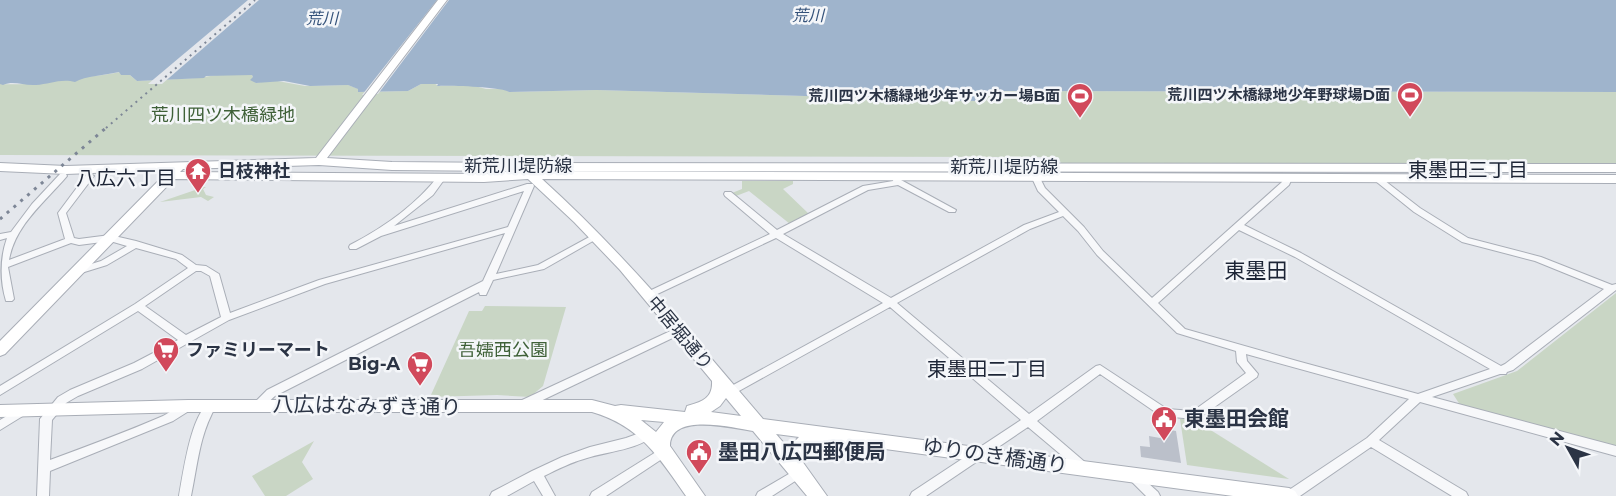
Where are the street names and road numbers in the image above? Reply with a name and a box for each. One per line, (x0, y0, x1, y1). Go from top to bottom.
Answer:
street label: 新荒川堤防線 (464, 155, 572, 177)
street label: 新荒川堤防線 (950, 156, 1058, 178)
street label: 中居堀通り (643, 291, 717, 375)
street label: 八広はなみずき通り (272, 391, 462, 420)
street label: ゆりのき橋通り (921, 433, 1069, 478)

